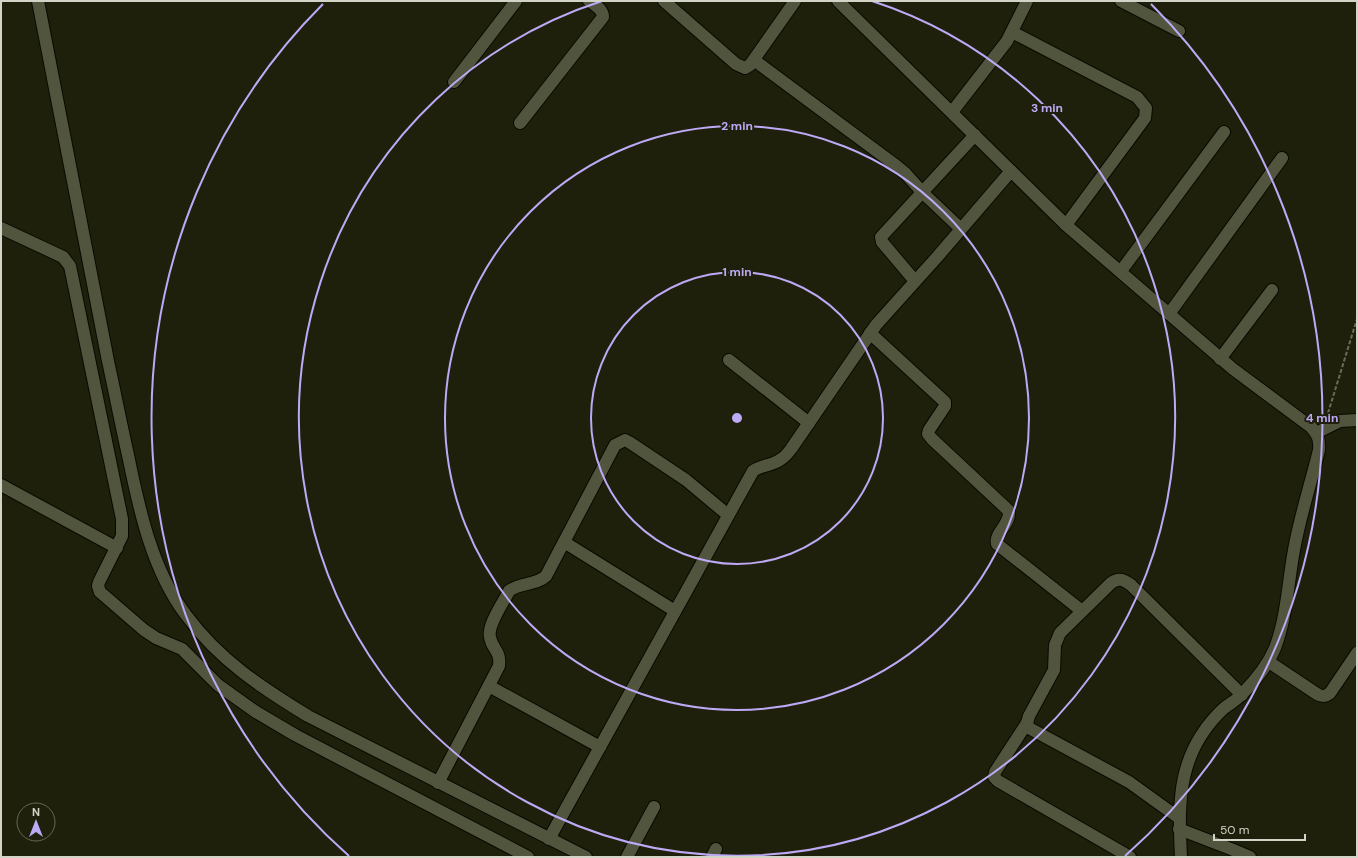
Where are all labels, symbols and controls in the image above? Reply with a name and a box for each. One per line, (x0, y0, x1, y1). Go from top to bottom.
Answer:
text: 3 min (1031, 100, 1063, 116)
text: 2 min (721, 118, 753, 134)
text: 1 min (722, 264, 752, 280)
text: 4 min (1306, 410, 1338, 426)
centre of rings (730, 411, 744, 425)
north arrow (16, 802, 56, 842)
text: N (32, 805, 40, 819)
scale bar (1214, 816, 1305, 842)
text: 50 m (1220, 822, 1249, 838)

